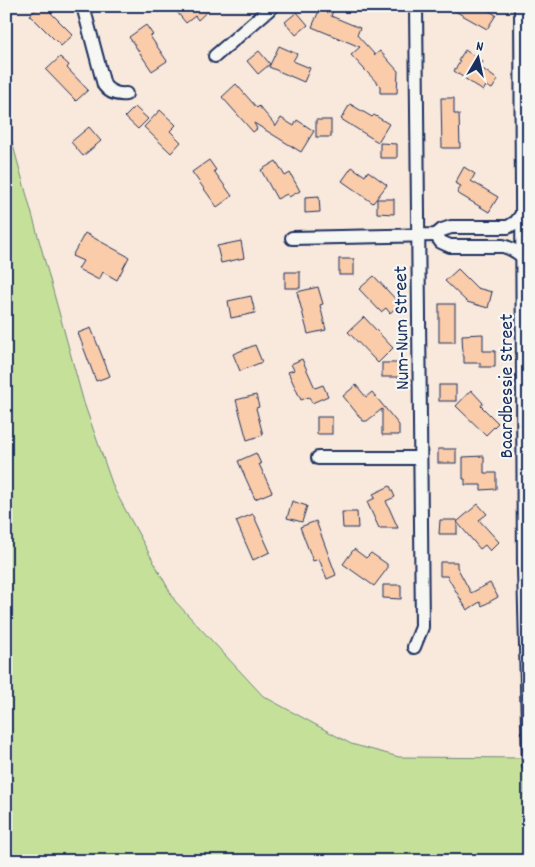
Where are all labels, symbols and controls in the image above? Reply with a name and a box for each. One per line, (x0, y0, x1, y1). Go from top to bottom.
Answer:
north arrow (452, 32, 502, 82)
text: N (475, 37, 485, 58)
street label: Num-Num Street (388, 265, 418, 390)
street label: Baardbessie Street (494, 314, 522, 458)

